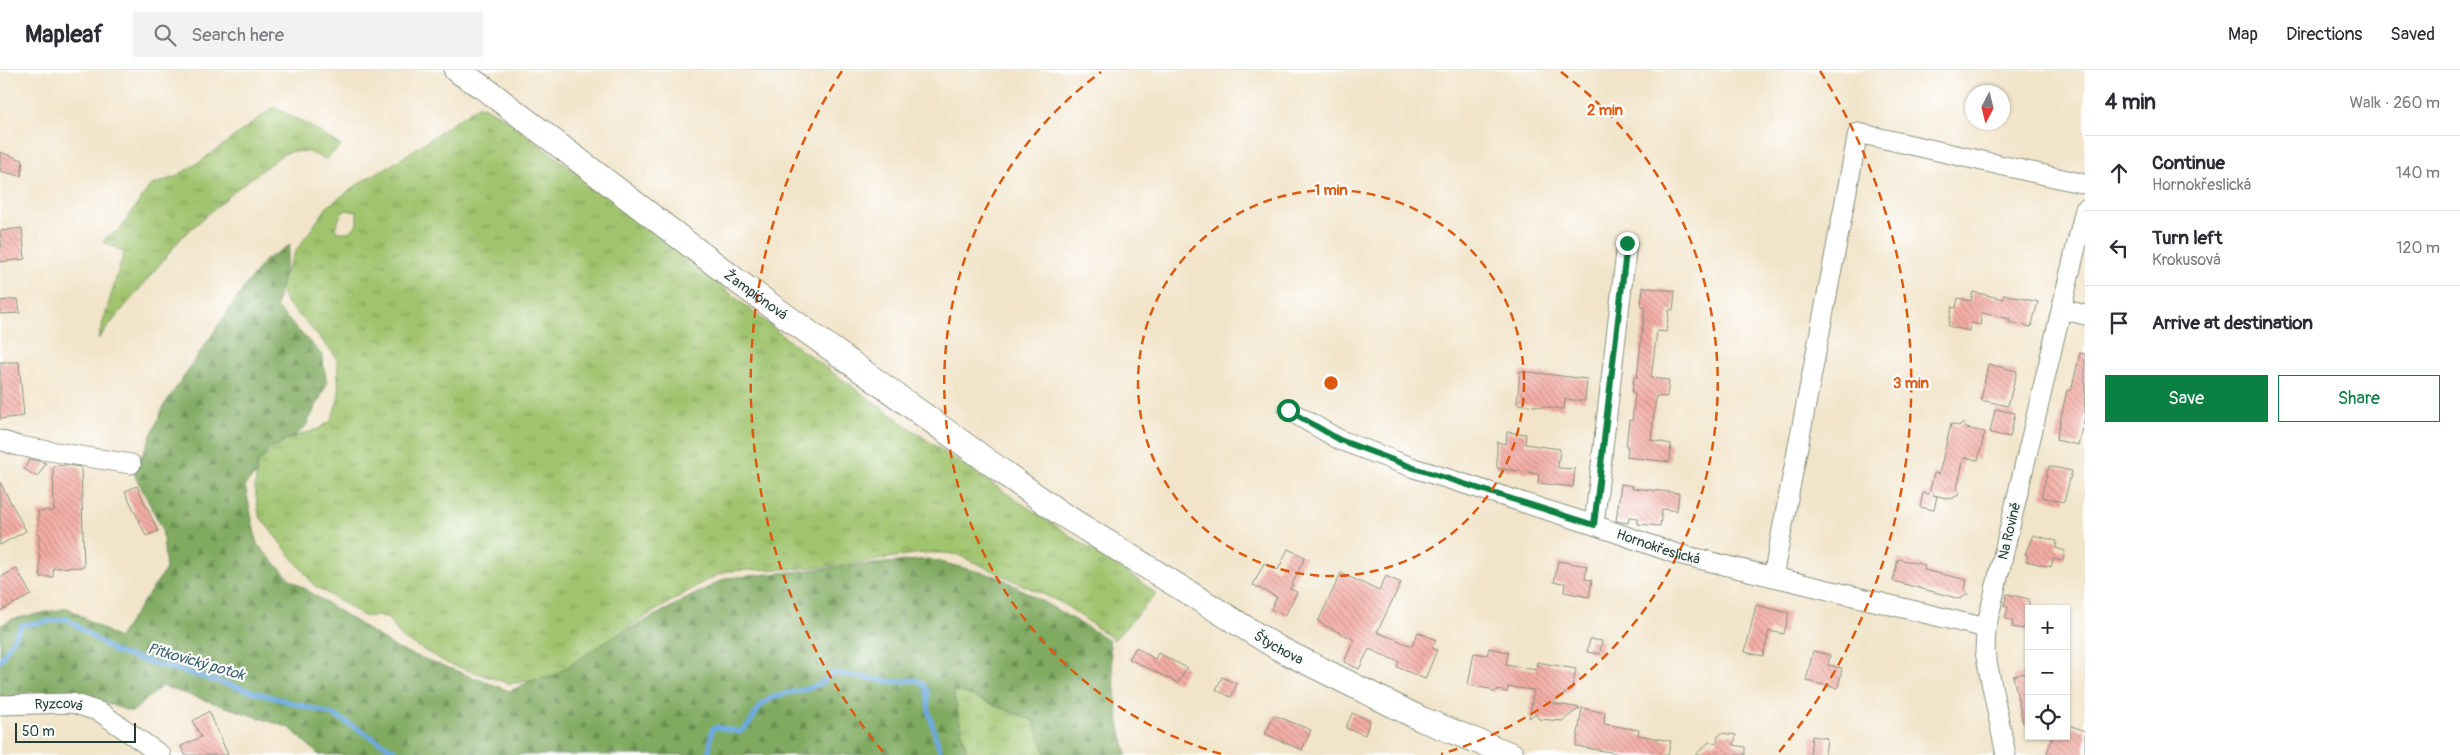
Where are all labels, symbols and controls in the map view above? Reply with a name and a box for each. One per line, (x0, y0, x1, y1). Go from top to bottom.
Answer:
search box (133, 12, 483, 57)
text: Mapleaf (25, 20, 103, 49)
icon: search (151, 21, 179, 49)
text: Search here (191, 23, 284, 47)
text: Map (2228, 23, 2258, 46)
text: Directions (2286, 23, 2362, 46)
text: Saved (2390, 23, 2435, 46)
north arrow (1965, 85, 2010, 130)
text: 4 min (2105, 89, 2156, 116)
text: Walk · 260 m (2349, 93, 2440, 113)
text: 2 min (1587, 101, 1623, 120)
text: Continue (2152, 151, 2225, 175)
icon: ahead (2105, 159, 2133, 187)
text: 140 m (2396, 163, 2440, 183)
text: Hornokřeslická (2152, 175, 2251, 195)
text: 1 min (1314, 181, 1348, 200)
text: Turn left (2152, 226, 2222, 250)
route end (1616, 232, 1639, 255)
icon: left (2105, 234, 2133, 262)
text: 120 m (2396, 238, 2440, 258)
text: Krokusová (2152, 250, 2221, 270)
street label: Žampiónová (721, 266, 791, 323)
icon: arrive (2105, 309, 2133, 337)
text: Arrive at destination (2152, 311, 2313, 335)
centre of rings (1322, 374, 1340, 392)
text: 3 min (1893, 374, 1929, 393)
button: Save (2105, 375, 2268, 422)
button: Share (2278, 375, 2440, 422)
route start (1277, 399, 1300, 422)
street label: Na Rovině (1994, 500, 2024, 561)
street label: Hornokřeslická (1614, 525, 1702, 568)
map controls (2025, 605, 2070, 740)
button: + (2025, 605, 2070, 650)
street label: Štychova (1251, 626, 1306, 668)
water label: Pitkovický potok (145, 639, 248, 685)
button: − (2025, 650, 2070, 695)
street label: Ryzcová (34, 694, 85, 715)
button: locate (2025, 695, 2070, 740)
scale bar (15, 720, 136, 743)
text: 50 m (22, 723, 55, 740)

